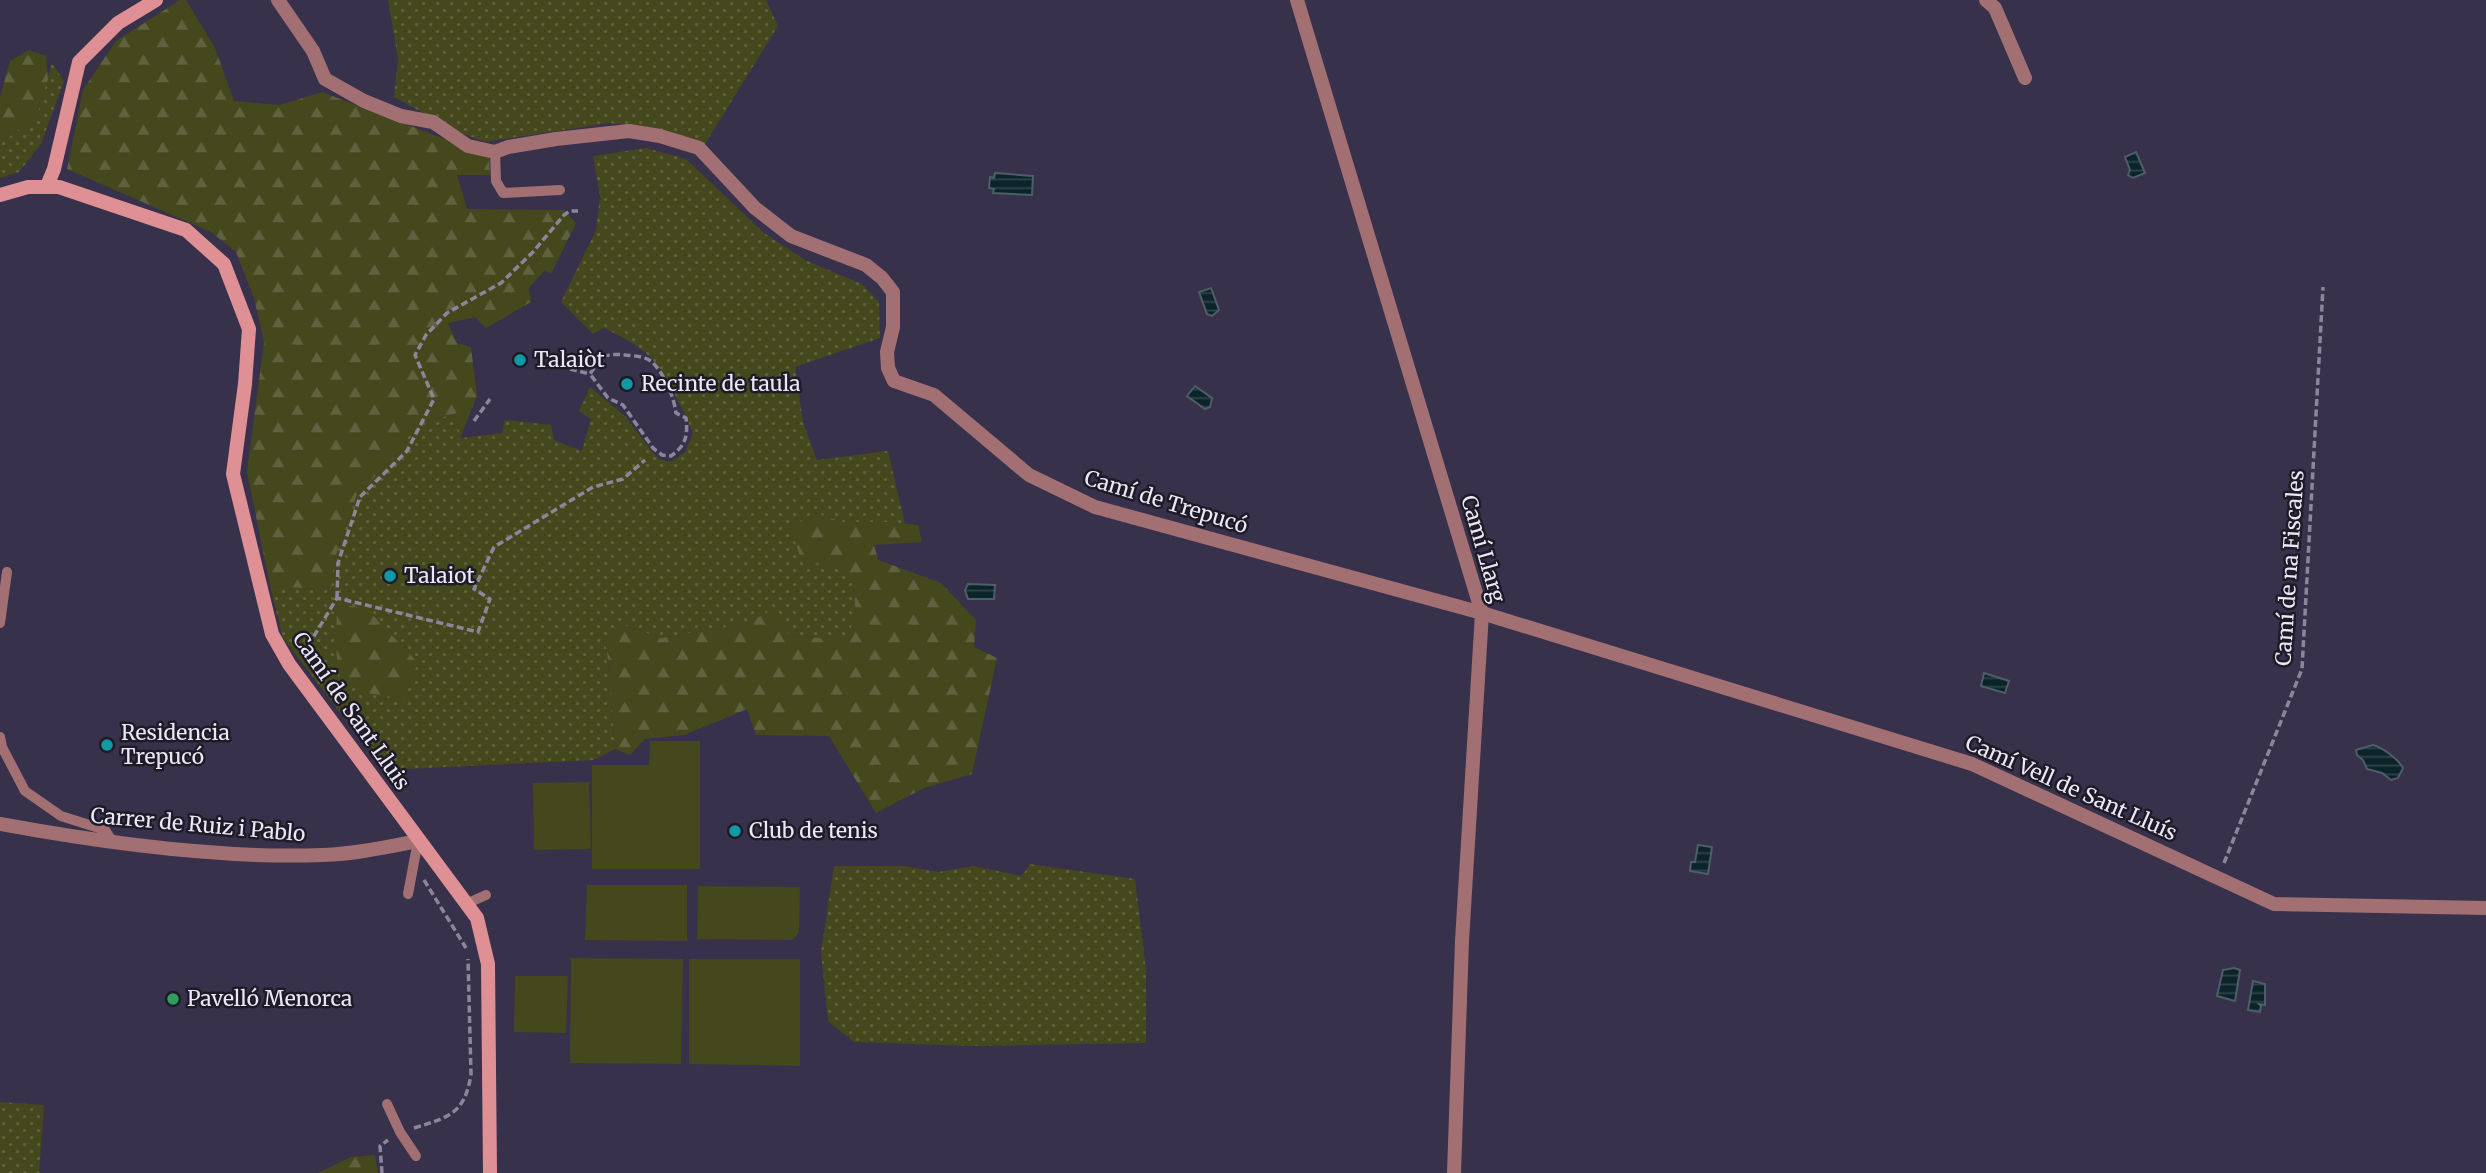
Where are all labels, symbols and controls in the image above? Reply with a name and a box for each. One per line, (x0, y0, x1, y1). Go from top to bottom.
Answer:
place label: Talaiòt (534, 346, 605, 373)
marker: Talaiòt (512, 352, 528, 368)
place label: Recinte de taula (641, 370, 800, 397)
marker: Recinte de taula (619, 376, 635, 392)
street label: Camí de Trepucó (1081, 464, 1251, 539)
street label: Camí de na Fiscales (2269, 469, 2310, 667)
street label: Camí Llarg (1455, 492, 1512, 606)
place label: Talaiot (404, 562, 475, 589)
marker: Talaiot (382, 568, 398, 584)
street label: Camí de Sant Lluis (287, 626, 416, 795)
place label: Residencia Trepucó (121, 719, 230, 770)
street label: Camí Vell de Sant Lluís (1961, 729, 2181, 846)
marker: Residencia Trepucó (99, 737, 115, 753)
street label: Carrer de Ruiz i Pablo (90, 802, 307, 847)
place label: Club de tenis (749, 817, 878, 844)
marker: Club de tenis (727, 823, 743, 839)
place label: Pavelló Menorca (187, 985, 352, 1012)
marker: Pavelló Menorca (165, 991, 181, 1007)

